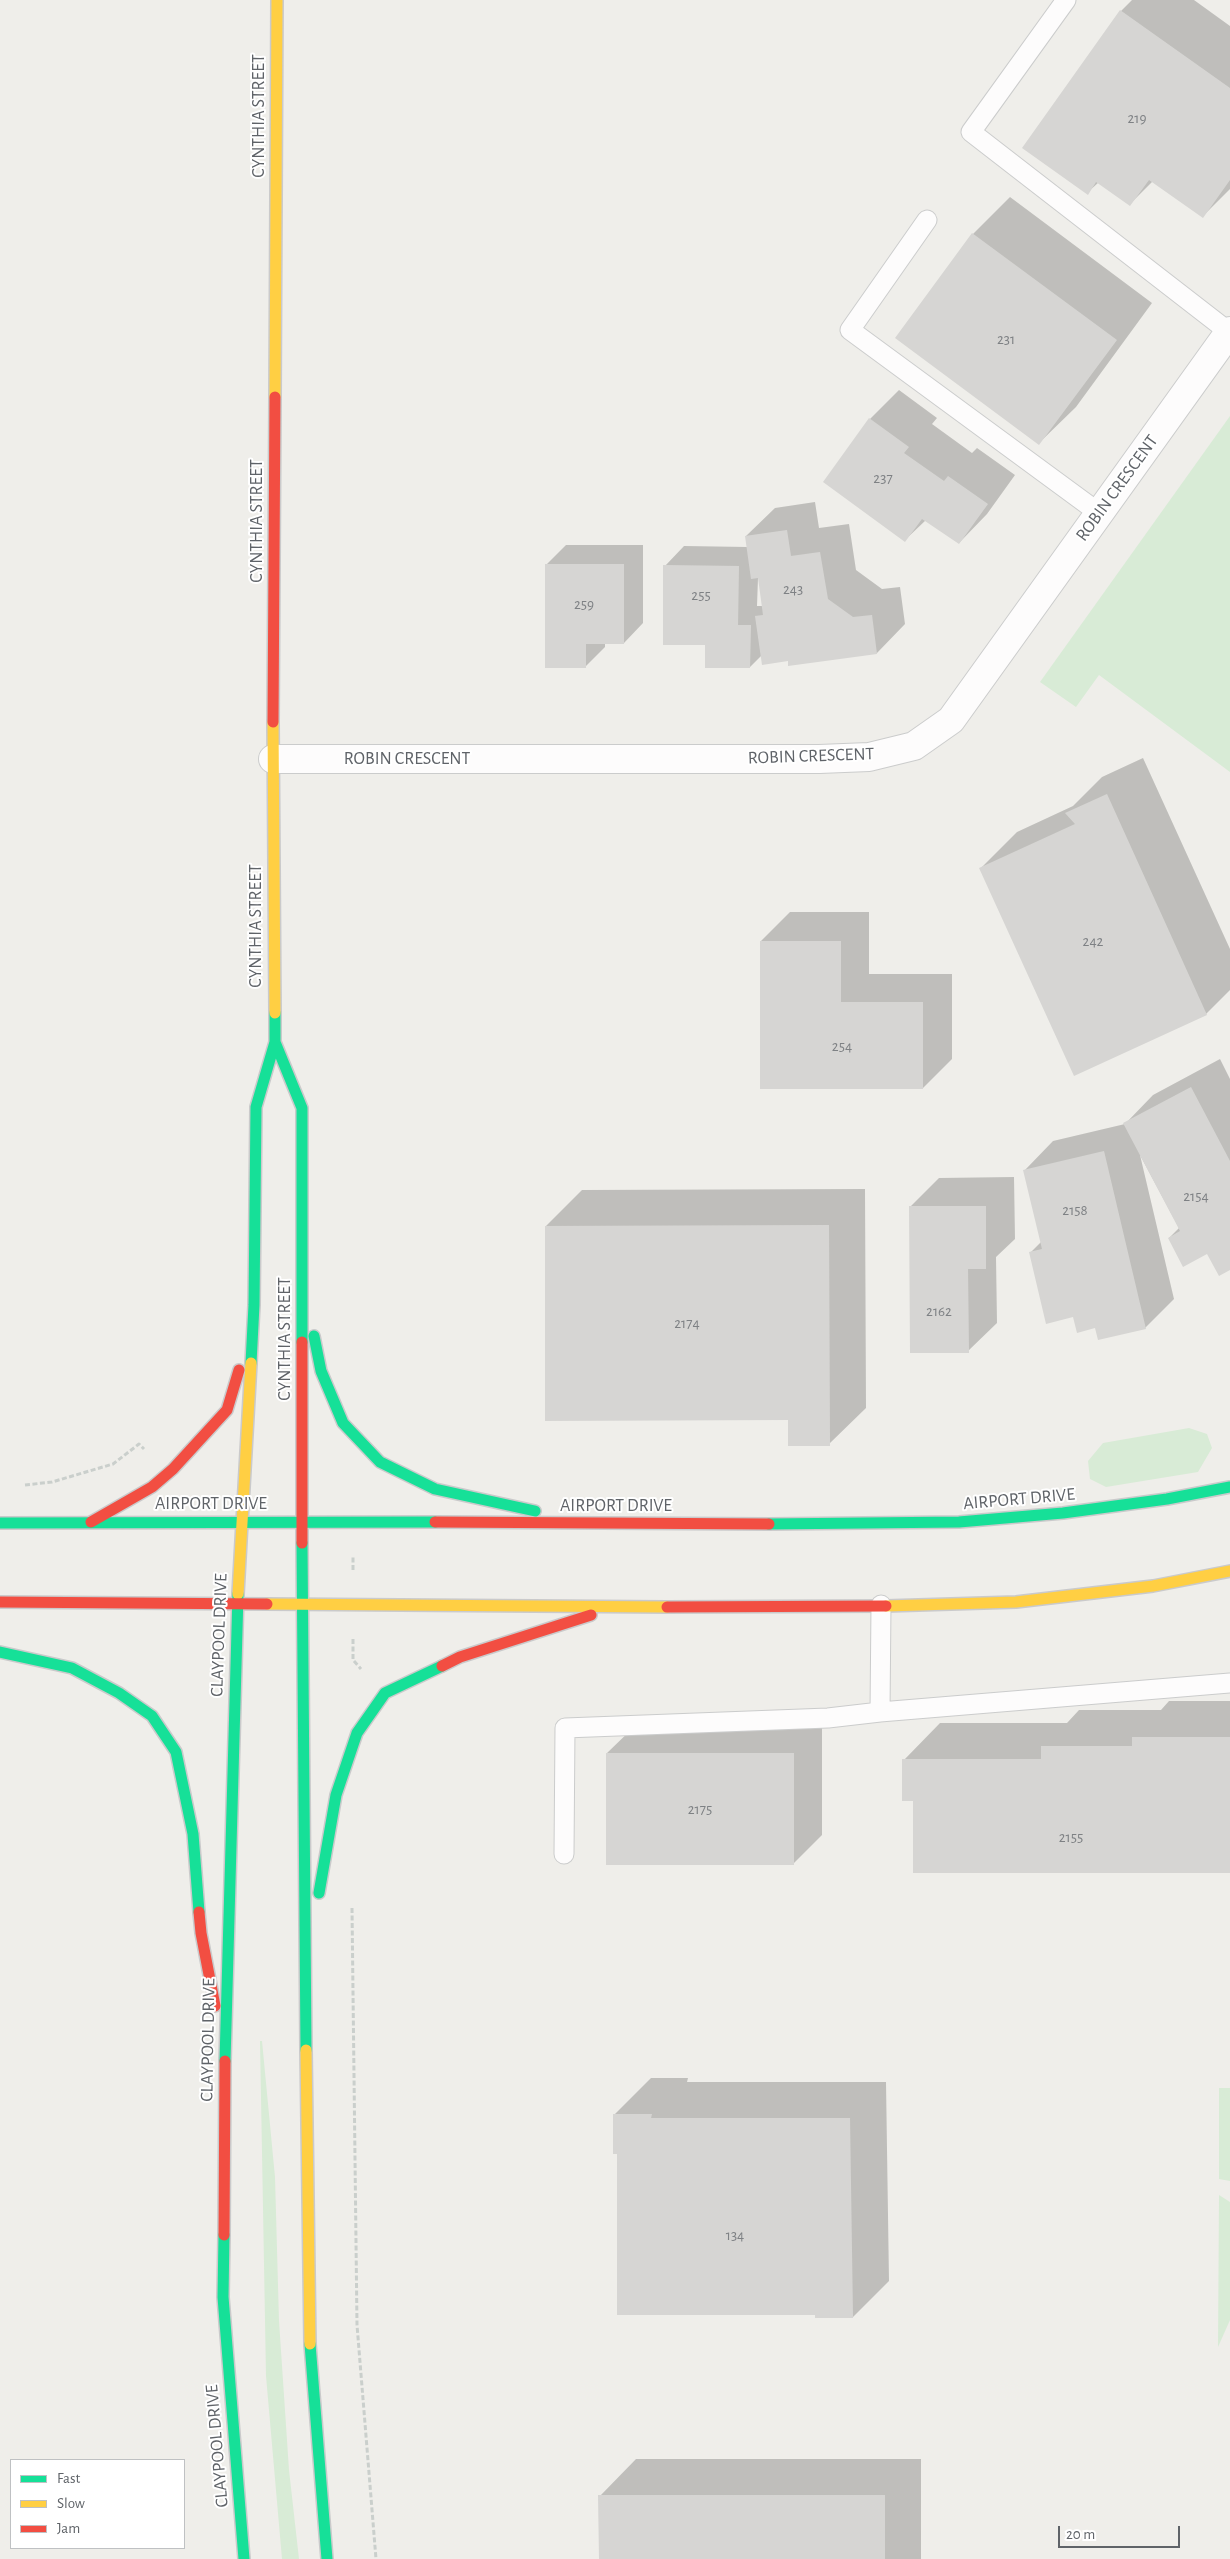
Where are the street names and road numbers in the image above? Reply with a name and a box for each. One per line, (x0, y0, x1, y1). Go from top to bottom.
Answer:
street label: CYNTHIA STREET (248, 54, 270, 178)
street label: ROBIN CRESCENT (1071, 431, 1163, 545)
street label: CYNTHIA STREET (246, 459, 268, 583)
street label: ROBIN CRESCENT (747, 743, 875, 769)
street label: ROBIN CRESCENT (344, 748, 470, 770)
street label: CYNTHIA STREET (245, 864, 267, 988)
street label: CYNTHIA STREET (274, 1277, 296, 1401)
street label: AIRPORT DRIVE (962, 1483, 1076, 1515)
street label: AIRPORT DRIVE (155, 1493, 267, 1515)
street label: AIRPORT DRIVE (560, 1495, 672, 1517)
street label: CLAYPOOL DRIVE (206, 1573, 232, 1697)
street label: CLAYPOOL DRIVE (196, 1978, 220, 2102)
street label: CLAYPOOL DRIVE (201, 2384, 233, 2508)

